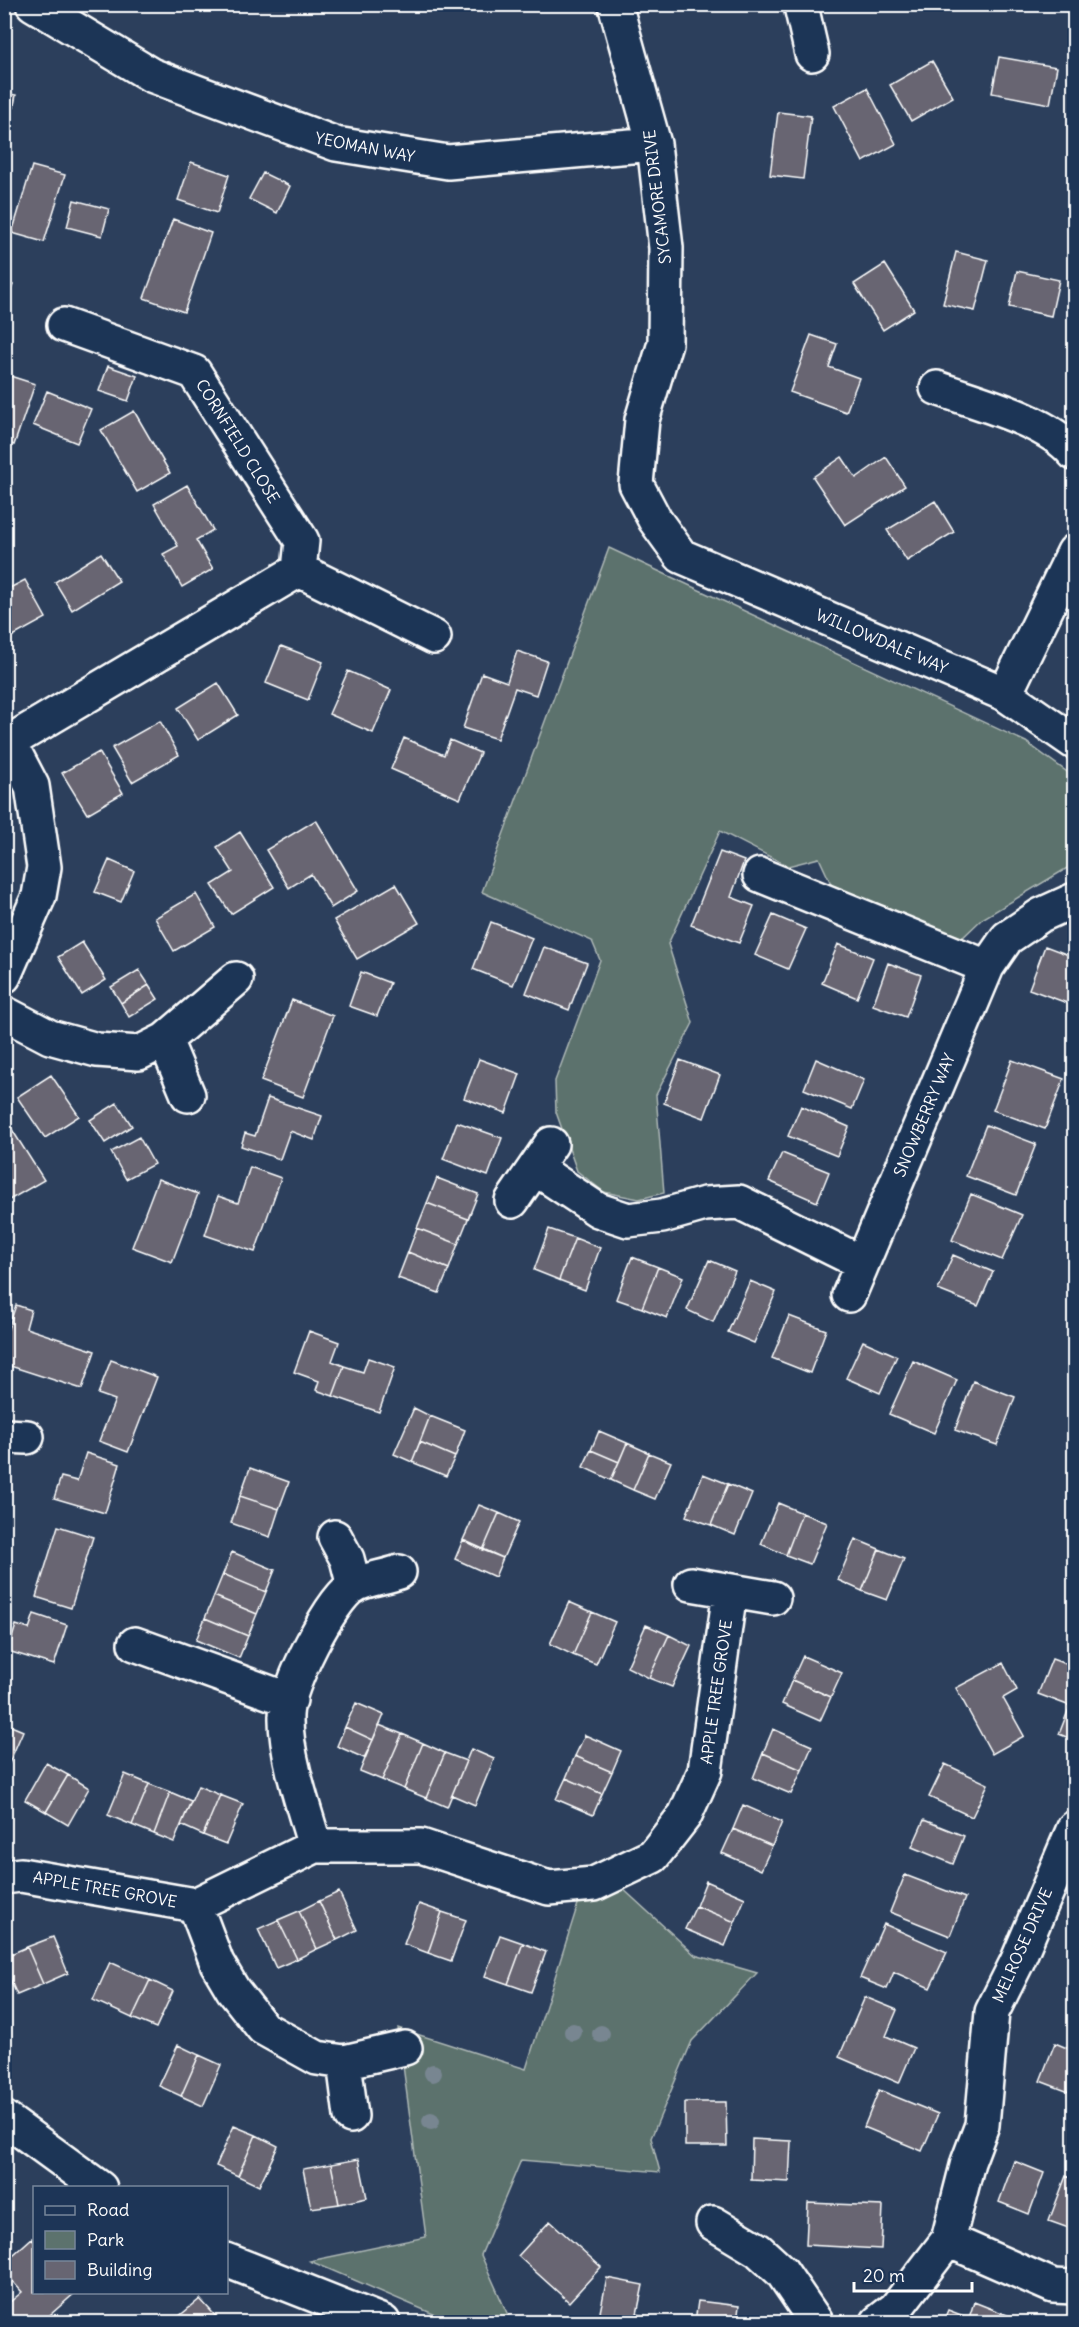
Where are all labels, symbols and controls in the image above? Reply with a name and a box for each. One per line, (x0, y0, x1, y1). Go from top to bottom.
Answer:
street label: YEOMAN WAY (313, 128, 417, 166)
street label: SYCAMORE DRIVE (639, 129, 675, 265)
street label: CORNFIELD CLOSE (192, 375, 284, 507)
street label: WILLOWDALE WAY (813, 604, 951, 678)
street label: SNOWBERRY WAY (889, 1050, 959, 1180)
street label: APPLE TREE GROVE (696, 1618, 736, 1766)
street label: APPLE TREE GROVE (31, 1866, 179, 1912)
street label: MELROSE DRIVE (988, 1884, 1056, 2006)
legend (33, 2186, 228, 2294)
text: Road (87, 2198, 130, 2221)
text: Park (87, 2228, 124, 2251)
scale bar (854, 2255, 972, 2293)
text: Building (87, 2258, 152, 2281)
text: 20 m (863, 2264, 905, 2287)

